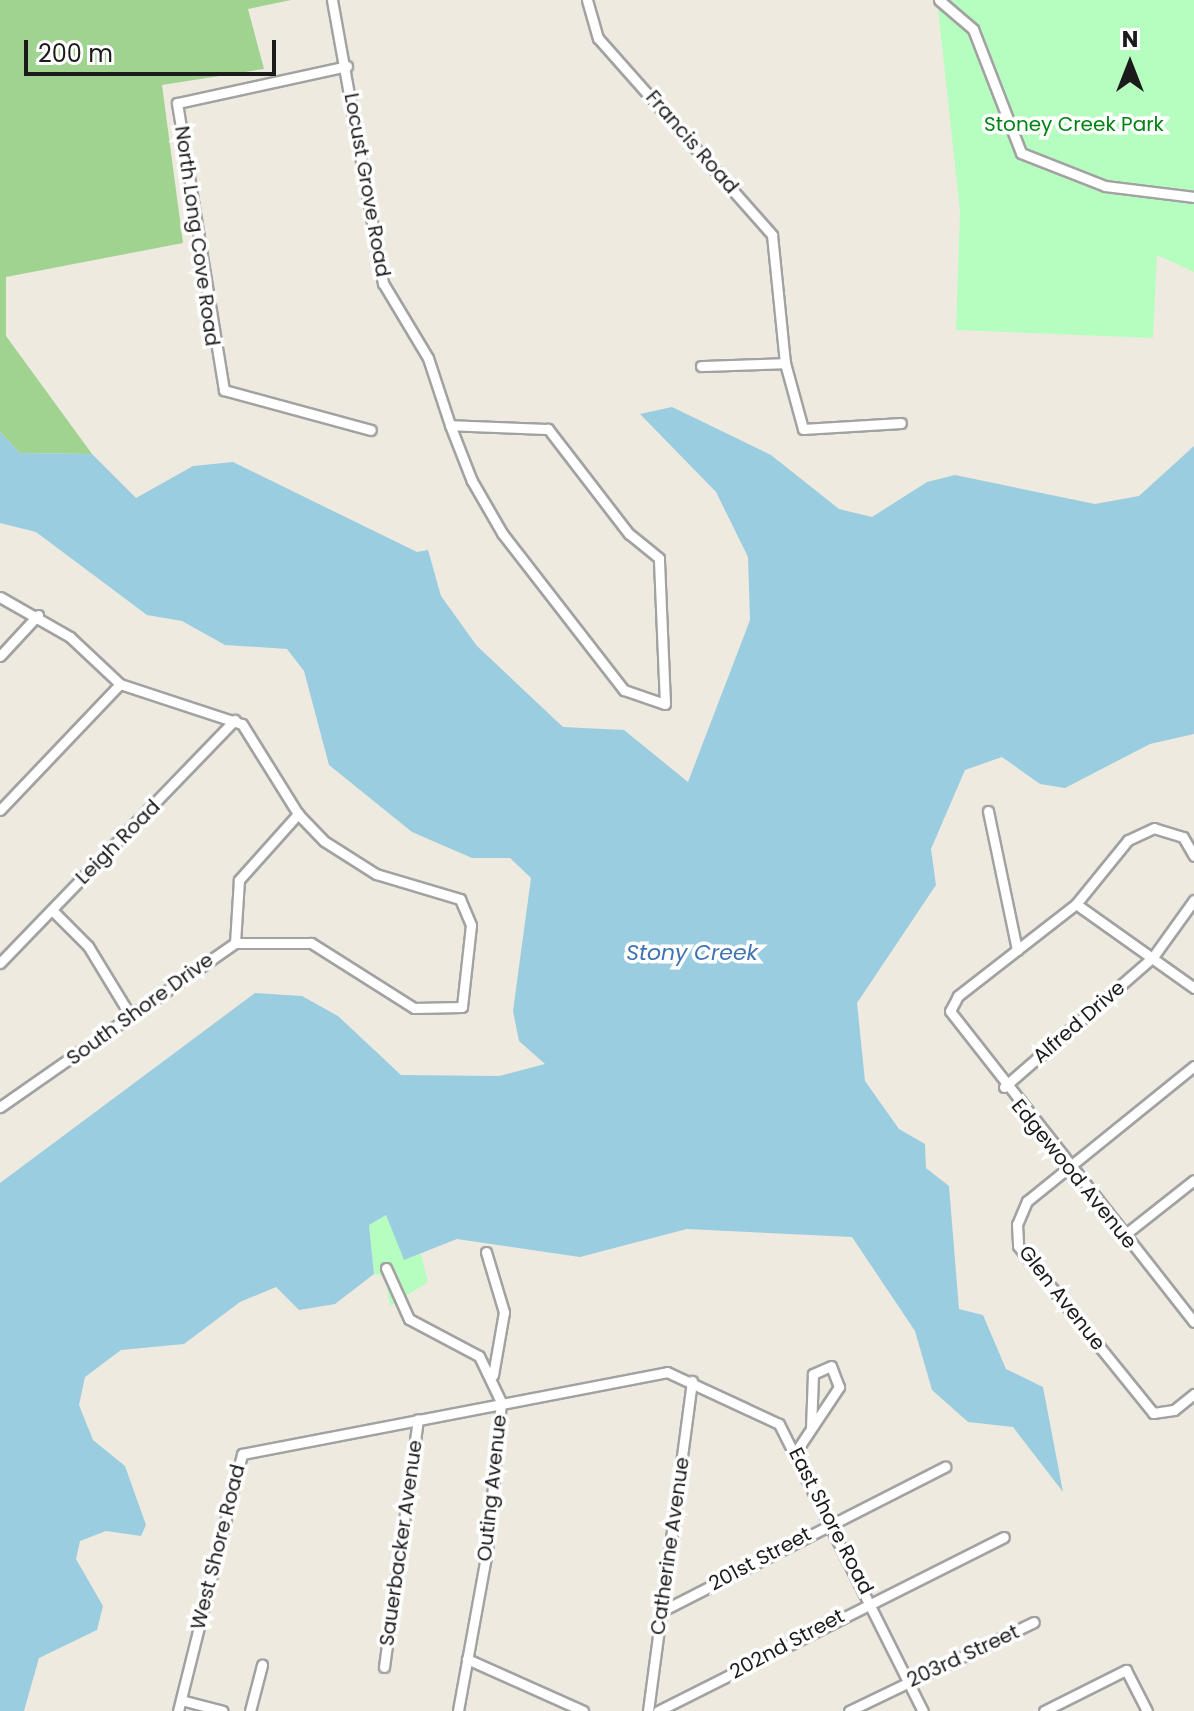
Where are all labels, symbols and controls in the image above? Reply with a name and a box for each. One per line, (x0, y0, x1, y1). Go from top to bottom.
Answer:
scale bar (28, 24, 280, 74)
north arrow (1090, 24, 1170, 104)
text: N (1122, 24, 1138, 55)
text: 200 m (38, 37, 113, 70)
street label: Francis Road (641, 86, 743, 198)
street label: Locust Grove Road (339, 91, 395, 279)
park label: Stoney Creek Park (984, 112, 1164, 136)
street label: North Long Cove Road (170, 124, 224, 348)
street label: Leigh Road (71, 795, 165, 889)
water label: Stony Creek (626, 940, 758, 966)
street label: South Shore Drive (62, 948, 218, 1070)
street label: Alfred Drive (1028, 976, 1130, 1068)
street label: Edgewood Avenue (1006, 1094, 1142, 1254)
street label: Glen Avenue (1014, 1241, 1110, 1355)
street label: Outing Avenue (472, 1413, 512, 1563)
street label: Sauerbacker Avenue (375, 1438, 427, 1648)
street label: East Shore Road (784, 1444, 878, 1598)
street label: Catherine Avenue (646, 1455, 694, 1637)
street label: West Shore Road (186, 1462, 250, 1632)
street label: 201st Street (705, 1522, 815, 1596)
street label: 202nd Street (726, 1604, 848, 1684)
street label: 203rd Street (903, 1620, 1023, 1692)

